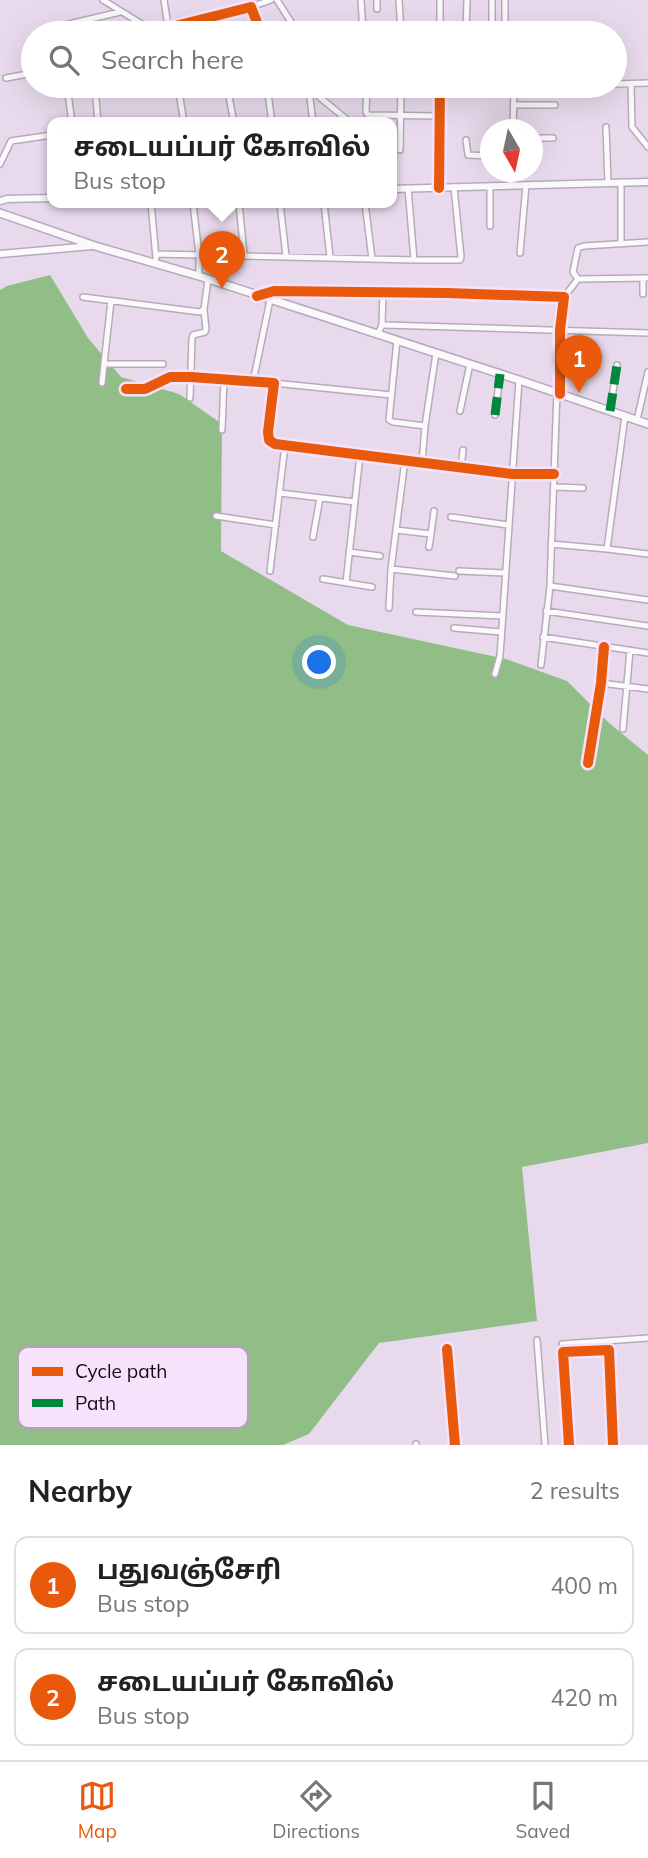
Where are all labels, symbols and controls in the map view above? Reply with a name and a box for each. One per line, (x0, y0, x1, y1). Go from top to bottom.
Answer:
search box (21, 21, 627, 98)
icon: search (45, 41, 83, 79)
text: Search here (101, 43, 244, 76)
popup (47, 117, 397, 208)
north arrow (480, 119, 543, 182)
text: சடையப்பர் கோவில் (73, 130, 371, 163)
text: Bus stop (73, 166, 166, 195)
pin: 2 (199, 231, 245, 289)
pin: 1 (556, 335, 602, 393)
your location (302, 645, 336, 679)
legend (18, 1347, 248, 1428)
text: Cycle path (75, 1359, 167, 1383)
text: Path (75, 1391, 116, 1415)
text: Nearby (28, 1472, 132, 1510)
text: 2 results (530, 1476, 620, 1505)
text: பதுவஞ்சேரி (97, 1553, 281, 1586)
text: 1 (46, 1571, 60, 1600)
text: 400 m (550, 1571, 618, 1600)
text: Bus stop (97, 1589, 189, 1618)
text: சடையப்பர் கோவில் (97, 1665, 394, 1698)
text: 2 (46, 1683, 60, 1712)
text: 420 m (550, 1683, 618, 1712)
text: Bus stop (97, 1701, 189, 1730)
tab: Map (78, 1777, 117, 1843)
tab: Directions (272, 1777, 360, 1843)
tab: Saved (515, 1777, 570, 1843)

